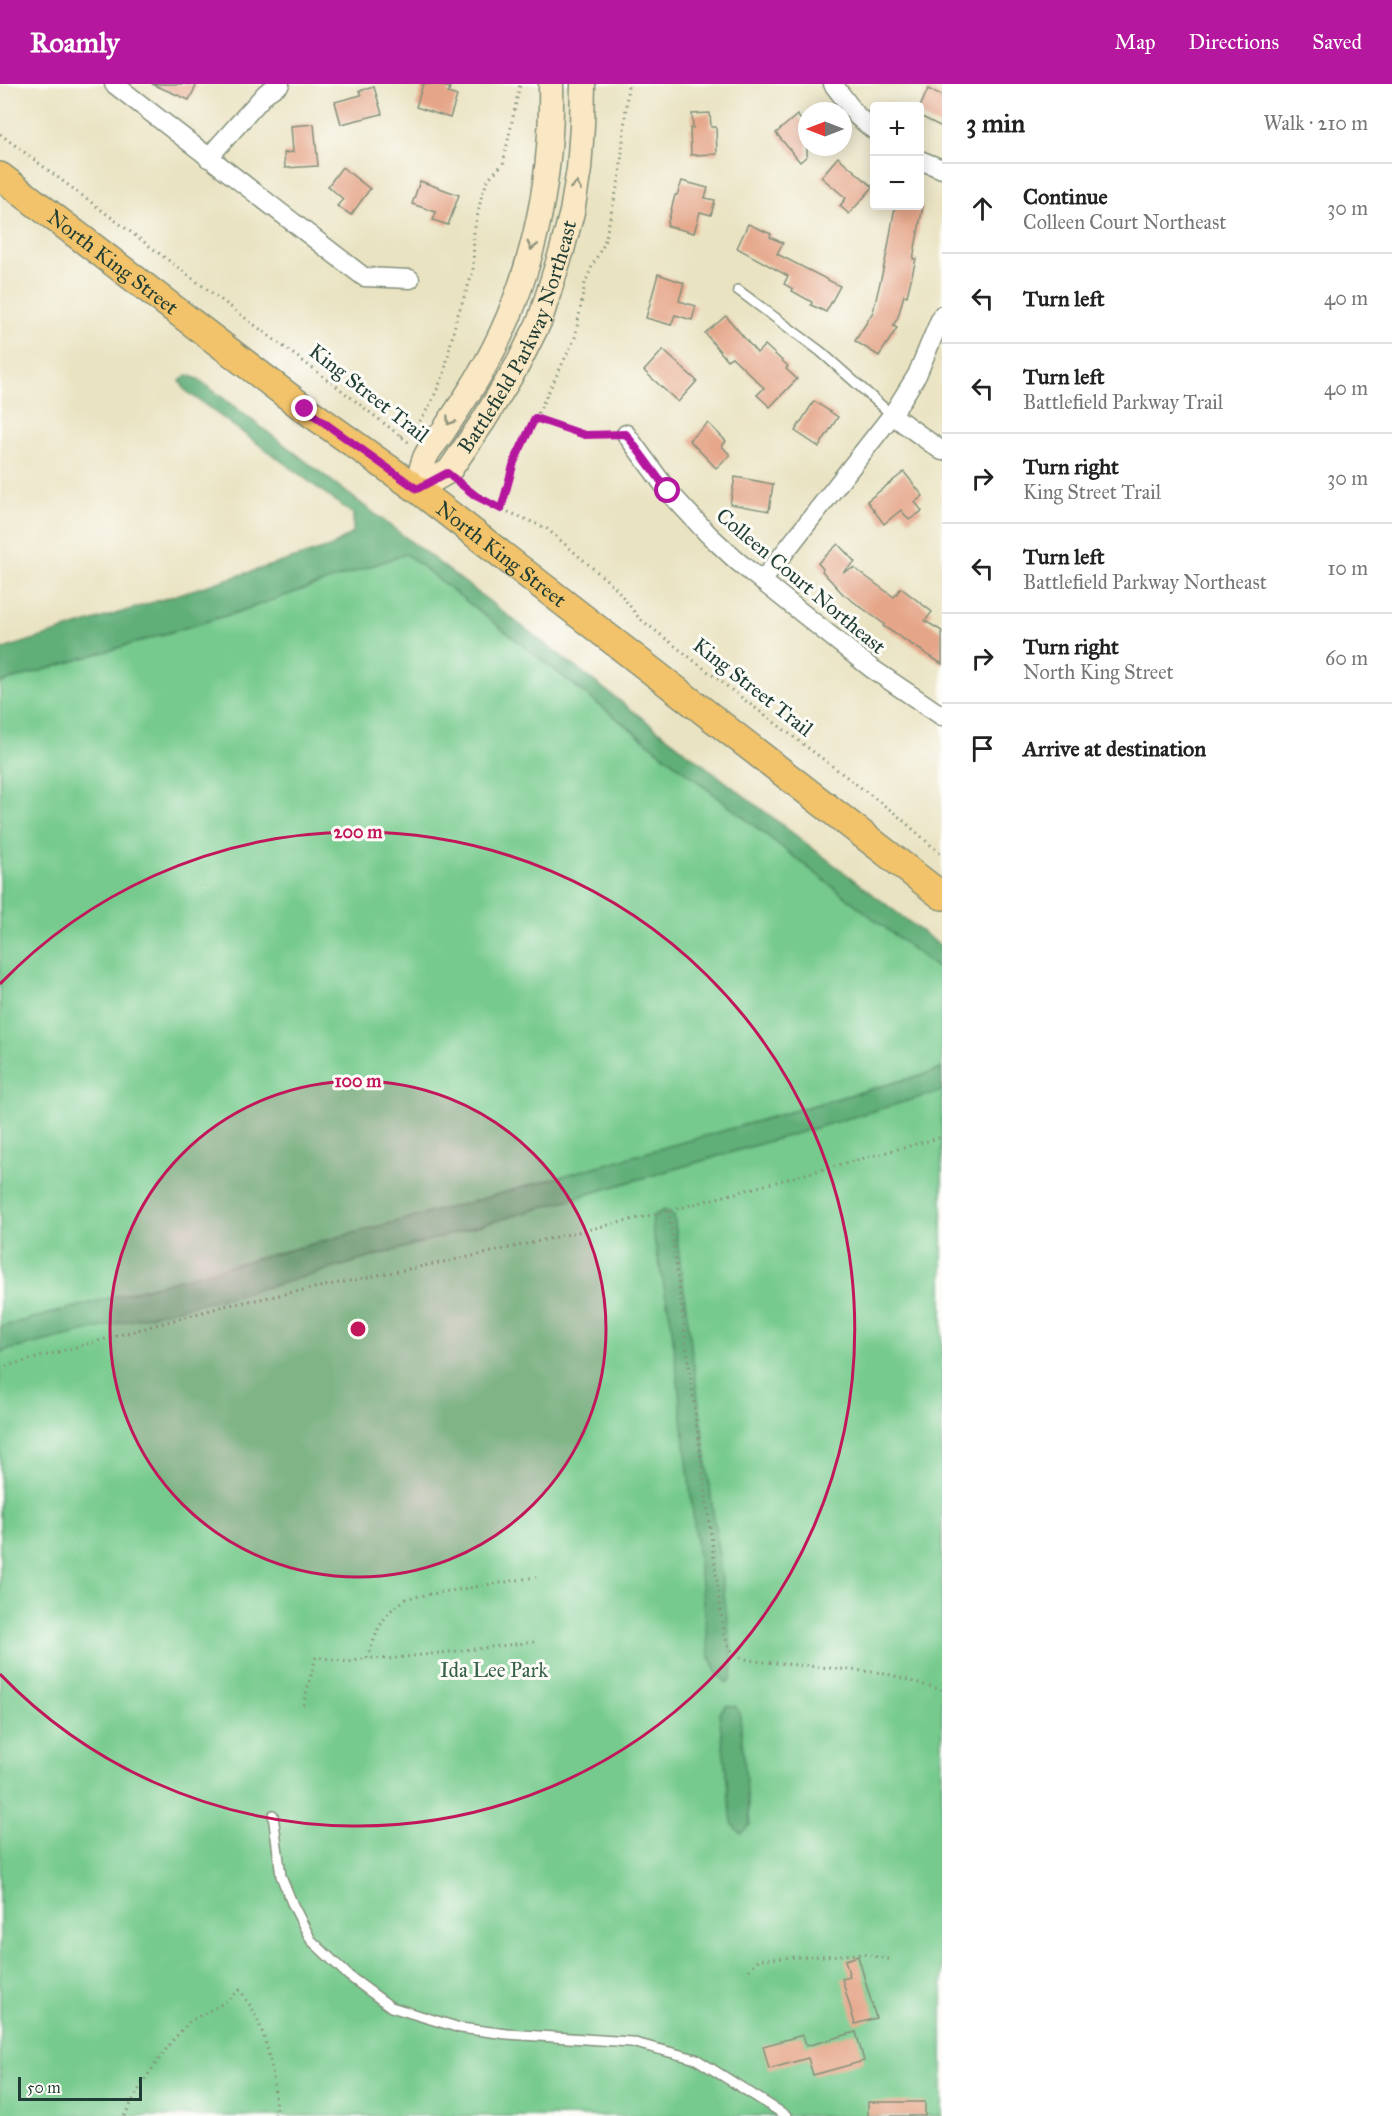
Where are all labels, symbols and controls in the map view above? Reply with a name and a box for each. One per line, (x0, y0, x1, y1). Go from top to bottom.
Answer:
text: Roamly (30, 25, 119, 60)
text: Map (1115, 29, 1156, 55)
text: Directions (1189, 29, 1279, 55)
text: Saved (1312, 29, 1362, 55)
north arrow (798, 102, 852, 156)
map controls (870, 102, 924, 210)
button: + (870, 102, 924, 156)
text: 3 min (966, 107, 1025, 139)
text: Walk · 210 m (1263, 111, 1368, 135)
button: − (870, 156, 924, 210)
one-way arrow (569, 182, 582, 192)
text: Continue (1023, 183, 1108, 210)
icon: ahead (966, 192, 999, 225)
text: 30 m (1327, 196, 1368, 220)
street label: North King Street (42, 204, 184, 321)
text: Colleen Court Northeast (1023, 210, 1226, 234)
street label: Battlefield Parkway Northeast (452, 217, 582, 458)
one-way arrow (526, 241, 539, 251)
icon: left (966, 282, 999, 315)
text: Turn left (1023, 285, 1105, 312)
text: 40 m (1324, 286, 1368, 310)
street label: King Street Trail (304, 338, 434, 448)
text: Turn left (1023, 363, 1105, 390)
icon: left (966, 372, 999, 405)
text: 40 m (1324, 376, 1368, 400)
text: Battlefield Parkway Trail (1023, 390, 1223, 414)
route end (291, 395, 317, 421)
one-way arrow (446, 415, 457, 426)
text: Turn right (1023, 453, 1119, 480)
icon: right (966, 462, 999, 495)
text: 30 m (1327, 466, 1368, 490)
route start (654, 477, 680, 503)
text: King Street Trail (1023, 480, 1161, 504)
street label: North King Street (431, 496, 572, 613)
street label: Colleen Court Northeast (711, 502, 892, 660)
text: Turn left (1023, 543, 1105, 570)
icon: left (966, 552, 999, 585)
text: 10 m (1327, 556, 1368, 580)
text: Battlefield Parkway Northeast (1023, 570, 1267, 594)
street label: King Street Trail (688, 632, 818, 742)
text: Turn right (1023, 633, 1119, 660)
icon: right (966, 642, 999, 675)
text: 60 m (1325, 646, 1368, 670)
text: North King Street (1023, 660, 1174, 684)
icon: arrive (966, 732, 999, 765)
text: Arrive at destination (1023, 735, 1206, 762)
text: 200 m (334, 821, 383, 843)
text: 100 m (335, 1070, 382, 1092)
centre of rings (348, 1319, 368, 1339)
park label: Ida Lee Park (440, 1657, 548, 1683)
scale bar (18, 2074, 142, 2102)
text: 50 m (27, 2078, 61, 2097)

